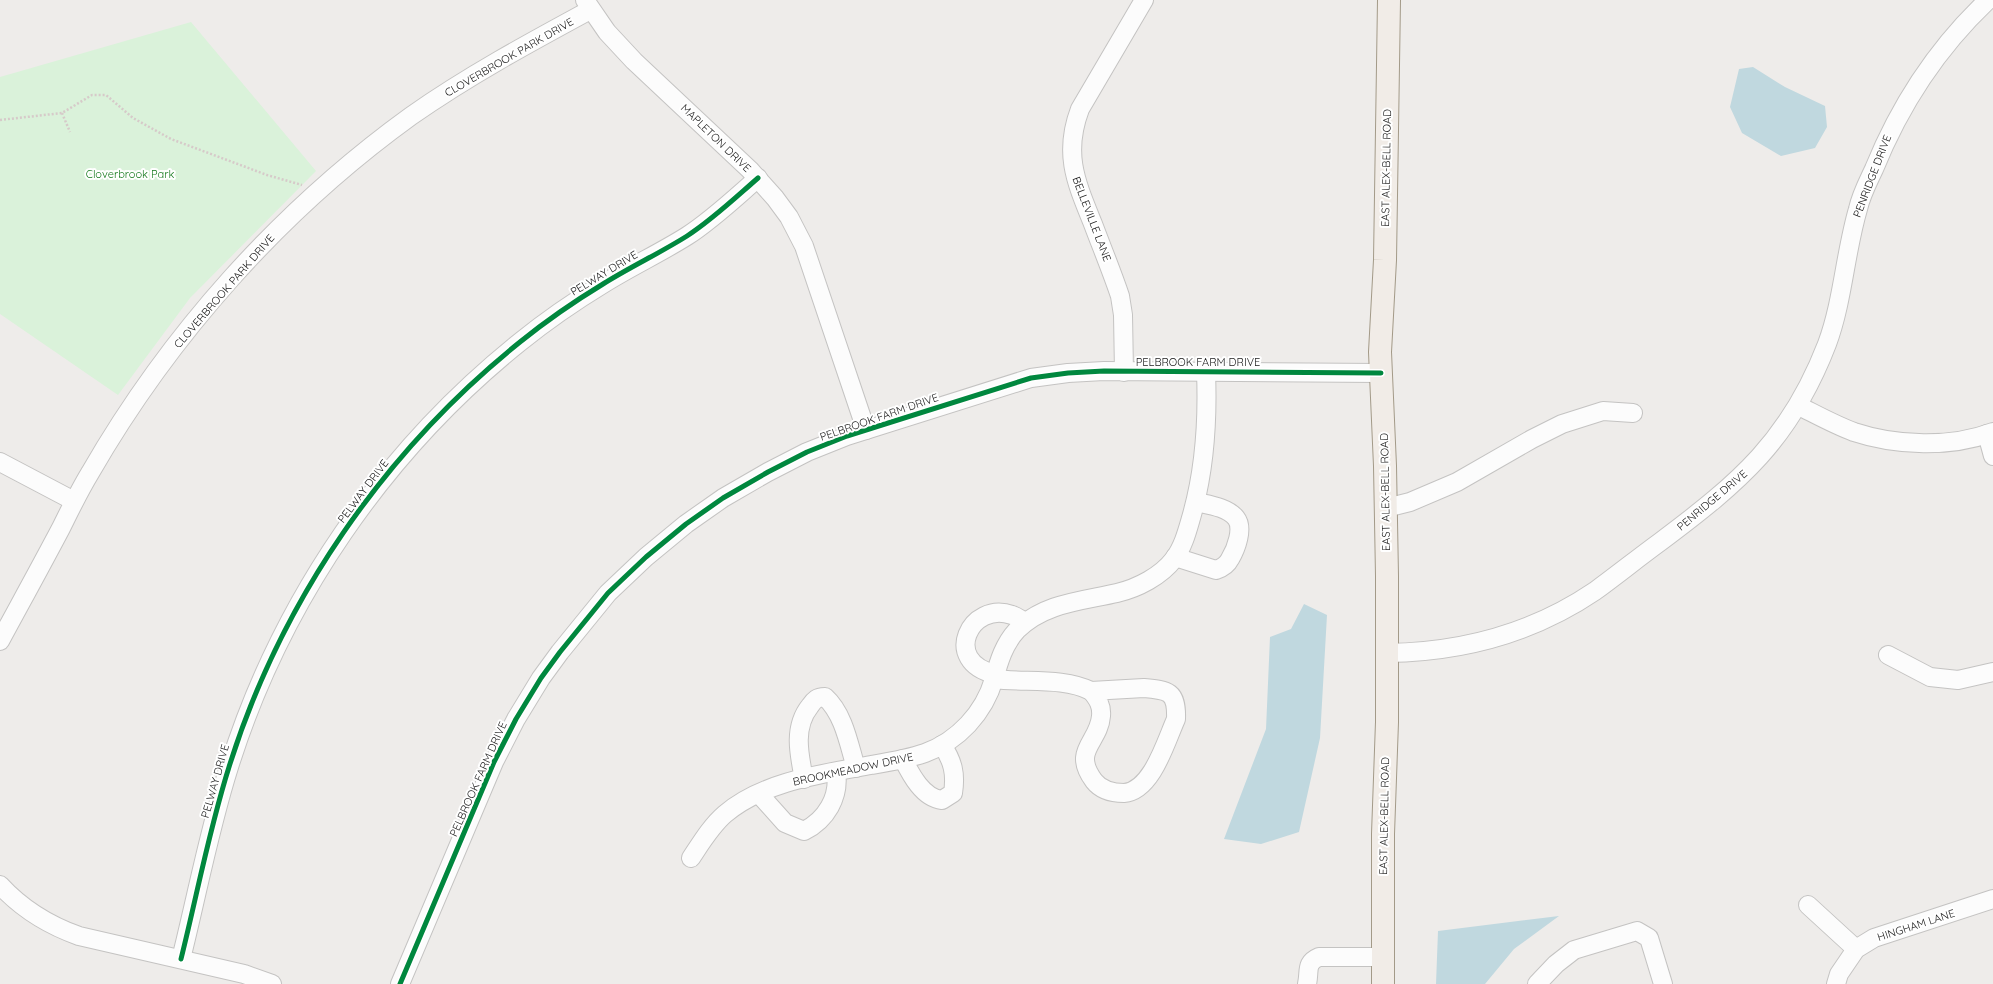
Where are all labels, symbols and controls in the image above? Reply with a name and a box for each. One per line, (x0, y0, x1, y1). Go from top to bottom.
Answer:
street label: CLOVERBROOK PARK DRIVE (442, 14, 576, 100)
street label: MAPLETON DRIVE (678, 101, 754, 175)
street label: EAST ALEX-BELL ROAD (1378, 109, 1394, 227)
street label: PENRIDGE DRIVE (1850, 133, 1894, 219)
park label: Cloverbrook Park (86, 167, 174, 181)
street label: BELLEVILLE LANE (1069, 175, 1115, 263)
street label: CLOVERBROOK PARK DRIVE (171, 231, 277, 351)
street label: PELWAY DRIVE (568, 247, 640, 299)
street label: PELBROOK FARM DRIVE (1136, 355, 1260, 369)
street label: PELBROOK FARM DRIVE (818, 390, 940, 444)
street label: EAST ALEX-BELL ROAD (1377, 433, 1393, 551)
street label: PELWAY DRIVE (335, 456, 391, 526)
street label: PENRIDGE DRIVE (1674, 467, 1750, 533)
street label: PELBROOK FARM DRIVE (446, 719, 510, 839)
street label: PELWAY DRIVE (198, 742, 232, 820)
street label: BROOKMEADOW DRIVE (792, 749, 914, 789)
street label: EAST ALEX-BELL ROAD (1376, 757, 1392, 875)
street label: HINGHAM LANE (1875, 906, 1957, 944)

